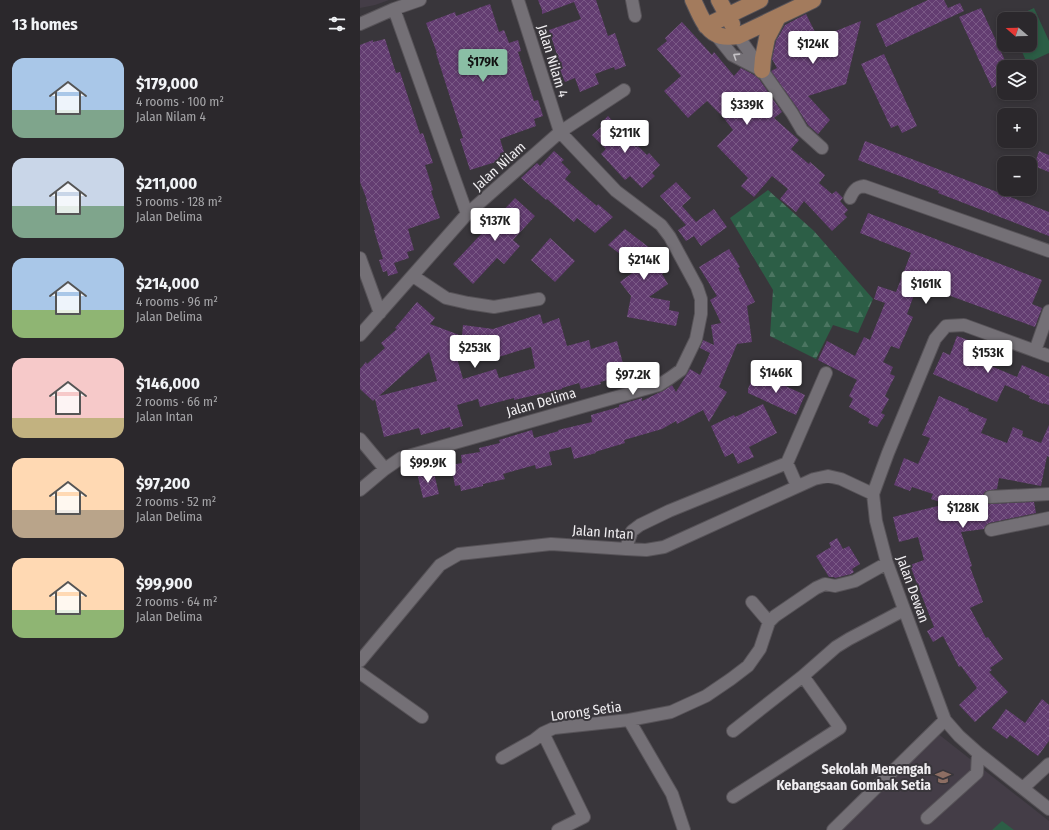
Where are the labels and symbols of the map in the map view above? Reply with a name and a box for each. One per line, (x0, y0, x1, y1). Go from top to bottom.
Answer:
north arrow (997, 12, 1037, 52)
street label: Jalan Nilam 4 (533, 23, 572, 100)
pin: $124K (785, 31, 841, 65)
pin: $179K (455, 49, 511, 83)
one-way arrow (733, 53, 740, 61)
pin: $339K (719, 92, 775, 126)
pin: $211K (597, 120, 653, 154)
street label: Jalan Nilam (470, 138, 529, 194)
pin: $137K (467, 208, 523, 242)
pin: $214K (616, 247, 672, 281)
pin: $161K (898, 271, 954, 305)
pin: $253K (447, 335, 503, 369)
pin: $153K (960, 340, 1016, 374)
pin: $146K (748, 360, 804, 394)
pin: $97.2K (600, 362, 666, 396)
street label: Jalan Delima (504, 384, 578, 421)
pin: $99.9K (395, 450, 461, 484)
pin: $128K (935, 495, 991, 529)
street label: Jalan Intan (572, 522, 634, 543)
street label: Jalan Dewan (893, 553, 932, 625)
street label: Lorong Setia (550, 698, 623, 725)
place label: Sekolah Menengah Kebangsaan Gombak Setia (776, 761, 931, 794)
school or university icon: Sekolah Menengah Kebangsaan Gombak Setia (934, 768, 952, 786)

